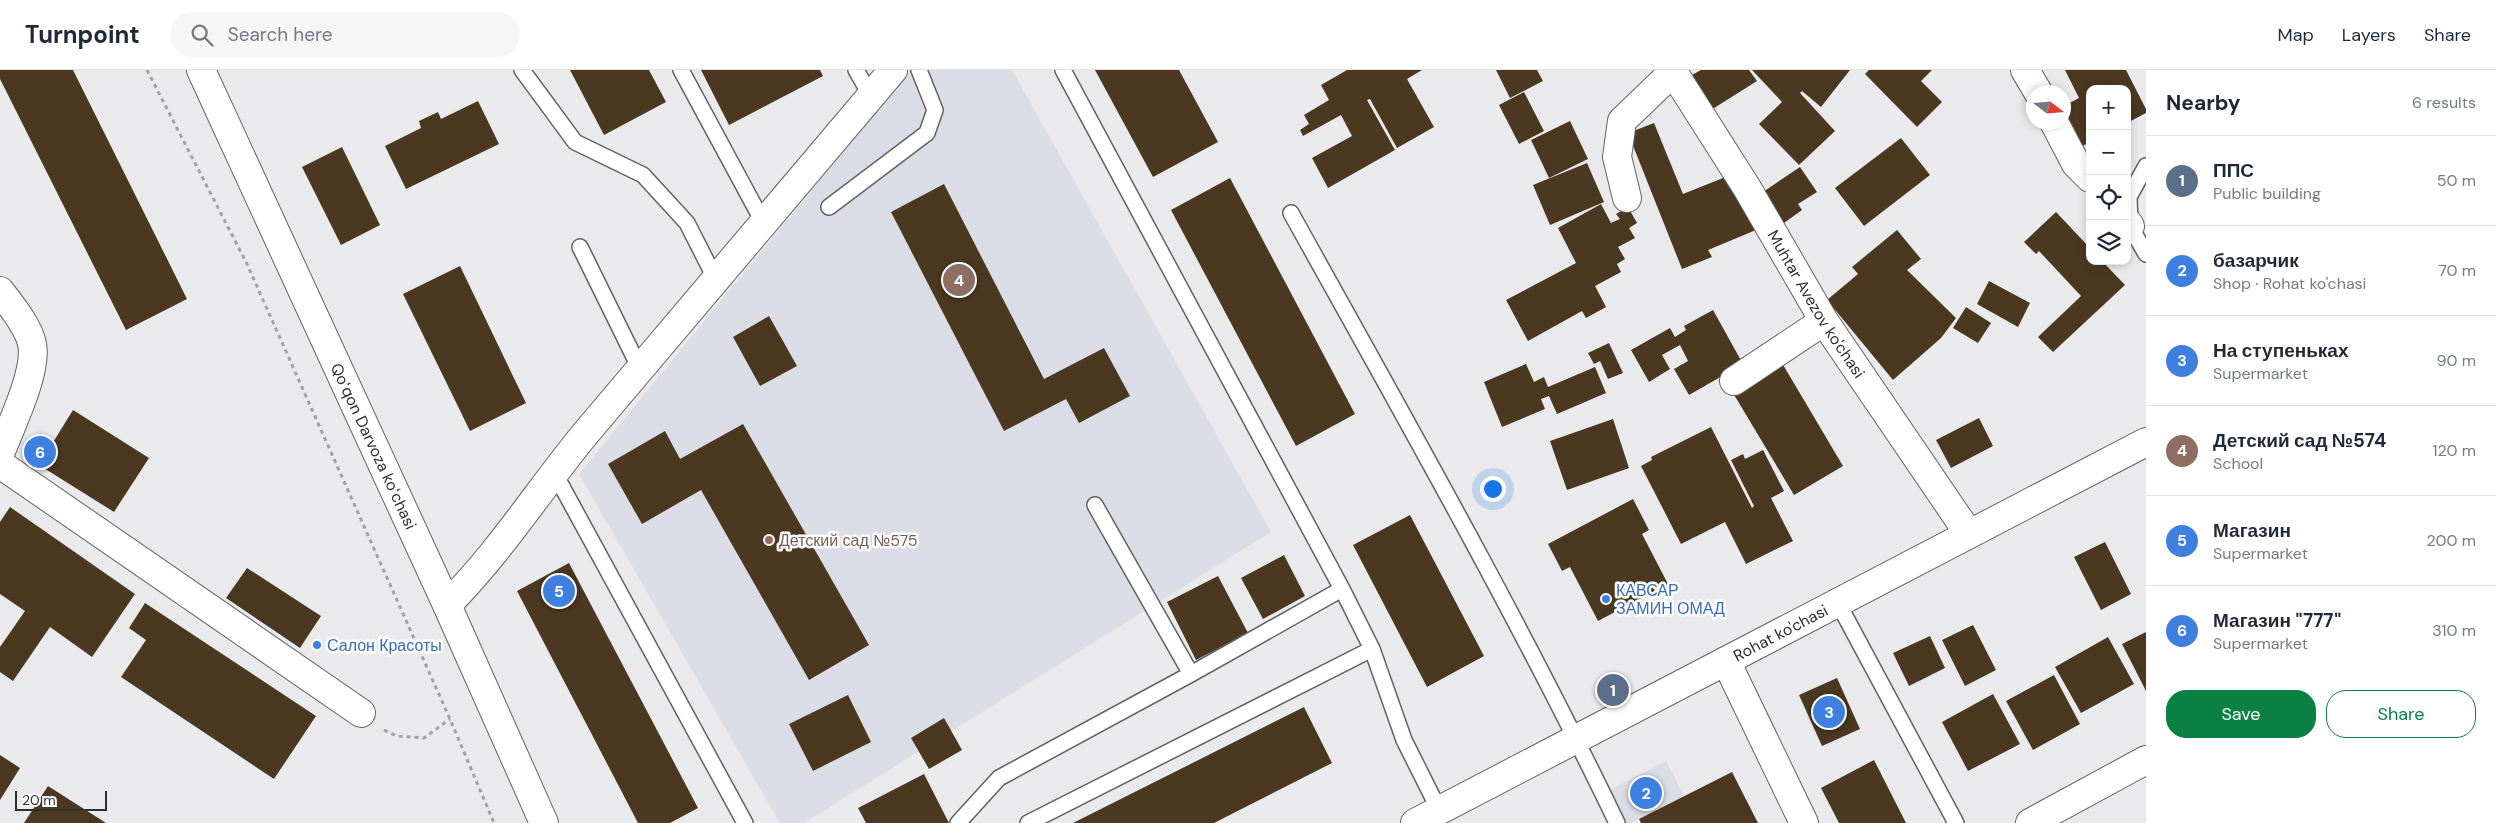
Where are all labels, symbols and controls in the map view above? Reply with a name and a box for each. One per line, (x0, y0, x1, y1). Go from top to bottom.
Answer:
search box (170, 12, 520, 57)
text: Turnpoint (25, 19, 140, 50)
icon: search (188, 21, 216, 49)
text: Search here (228, 22, 333, 47)
text: Map (2278, 23, 2314, 47)
text: Layers (2342, 23, 2396, 47)
text: Share (2424, 23, 2471, 47)
north arrow (2026, 85, 2071, 130)
map controls (2086, 85, 2131, 265)
button: + (2086, 85, 2131, 130)
text: Nearby (2166, 89, 2240, 117)
text: 6 results (2412, 92, 2476, 113)
button: − (2086, 130, 2131, 175)
text: ППС (2213, 158, 2254, 183)
text: 1 (2179, 170, 2185, 191)
text: 50 m (2437, 170, 2476, 191)
button: locate (2086, 175, 2131, 220)
text: Public building (2213, 183, 2321, 204)
button: layers (2086, 220, 2131, 265)
street label: Muhtar Avezov ko'chasi (1763, 226, 1870, 382)
text: базарчик (2213, 248, 2299, 273)
text: 2 (2177, 260, 2187, 281)
text: 70 m (2438, 260, 2476, 281)
pin: 4 (943, 261, 975, 299)
text: Shop · Rohat ko'chasi (2213, 273, 2366, 294)
text: На ступеньках (2213, 338, 2349, 363)
text: 3 (2177, 350, 2187, 371)
text: 90 m (2436, 350, 2476, 371)
street label: Qoʻqon Darvoza koʻchasi (326, 360, 421, 533)
text: Supermarket (2213, 363, 2308, 384)
text: Детский сад №574 (2213, 428, 2386, 453)
pin: 6 (24, 433, 56, 471)
text: 4 (2177, 440, 2187, 461)
text: 120 m (2432, 440, 2476, 461)
text: School (2213, 453, 2263, 474)
your location (1480, 476, 1506, 502)
text: Магазин (2213, 518, 2291, 543)
place label: Детский сад №575 (779, 530, 917, 551)
text: 5 (2177, 530, 2187, 551)
text: 200 m (2427, 530, 2476, 551)
marker: Детский сад №575 (763, 534, 775, 546)
text: Supermarket (2213, 543, 2308, 564)
pin: 5 (543, 572, 575, 610)
place label: КАВСАР ЗАМИН ОМАД (1616, 580, 1725, 619)
marker: КАВСАР ЗАМИН ОМАД (1600, 593, 1612, 605)
street label: Rohat ko'chasi (1730, 600, 1832, 666)
text: Магазин "777" (2213, 608, 2341, 633)
text: 6 (2177, 620, 2187, 641)
text: 310 m (2432, 620, 2476, 641)
text: Supermarket (2213, 633, 2308, 654)
place label: Салон Красоты (327, 635, 442, 656)
marker: Салон Красоты (311, 639, 323, 651)
pin: 1 (1597, 671, 1629, 709)
button: Save (2166, 690, 2316, 738)
button: Share (2326, 690, 2476, 738)
pin: 3 (1813, 693, 1845, 731)
pin: 2 (1630, 774, 1662, 812)
scale bar (15, 788, 108, 811)
text: 20 m (22, 791, 56, 809)

